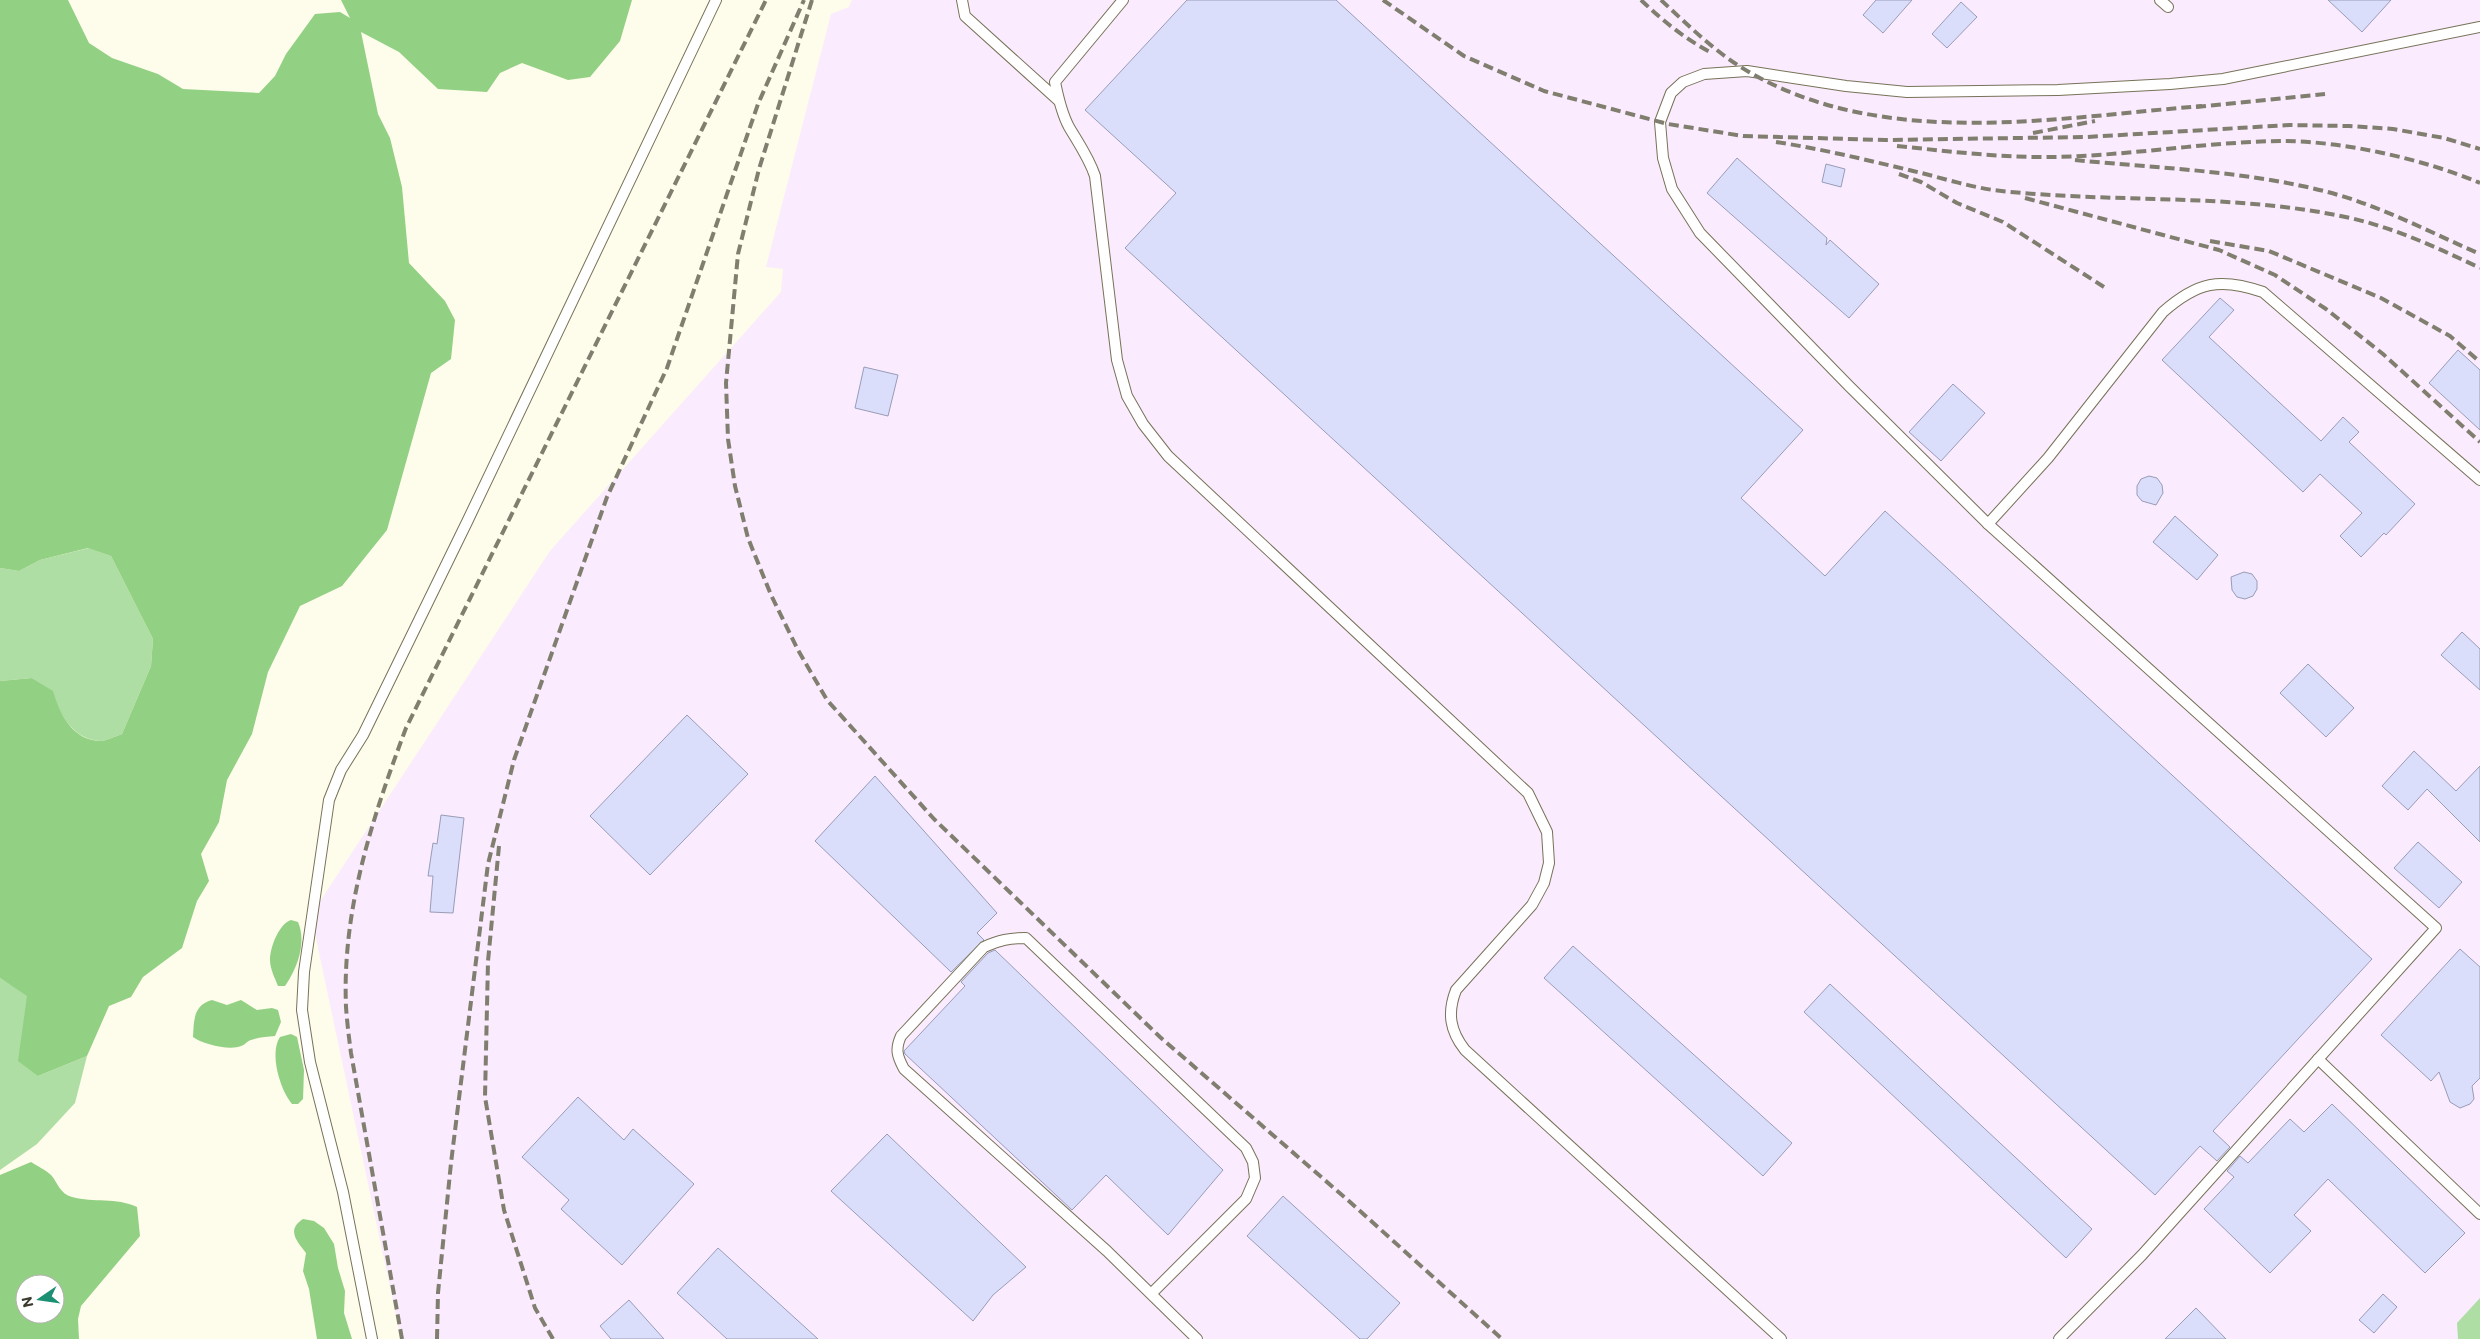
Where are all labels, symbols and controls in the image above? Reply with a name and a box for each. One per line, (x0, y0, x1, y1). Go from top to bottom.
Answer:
north arrow (15, 1274, 65, 1324)
text: N (17, 1295, 36, 1309)

